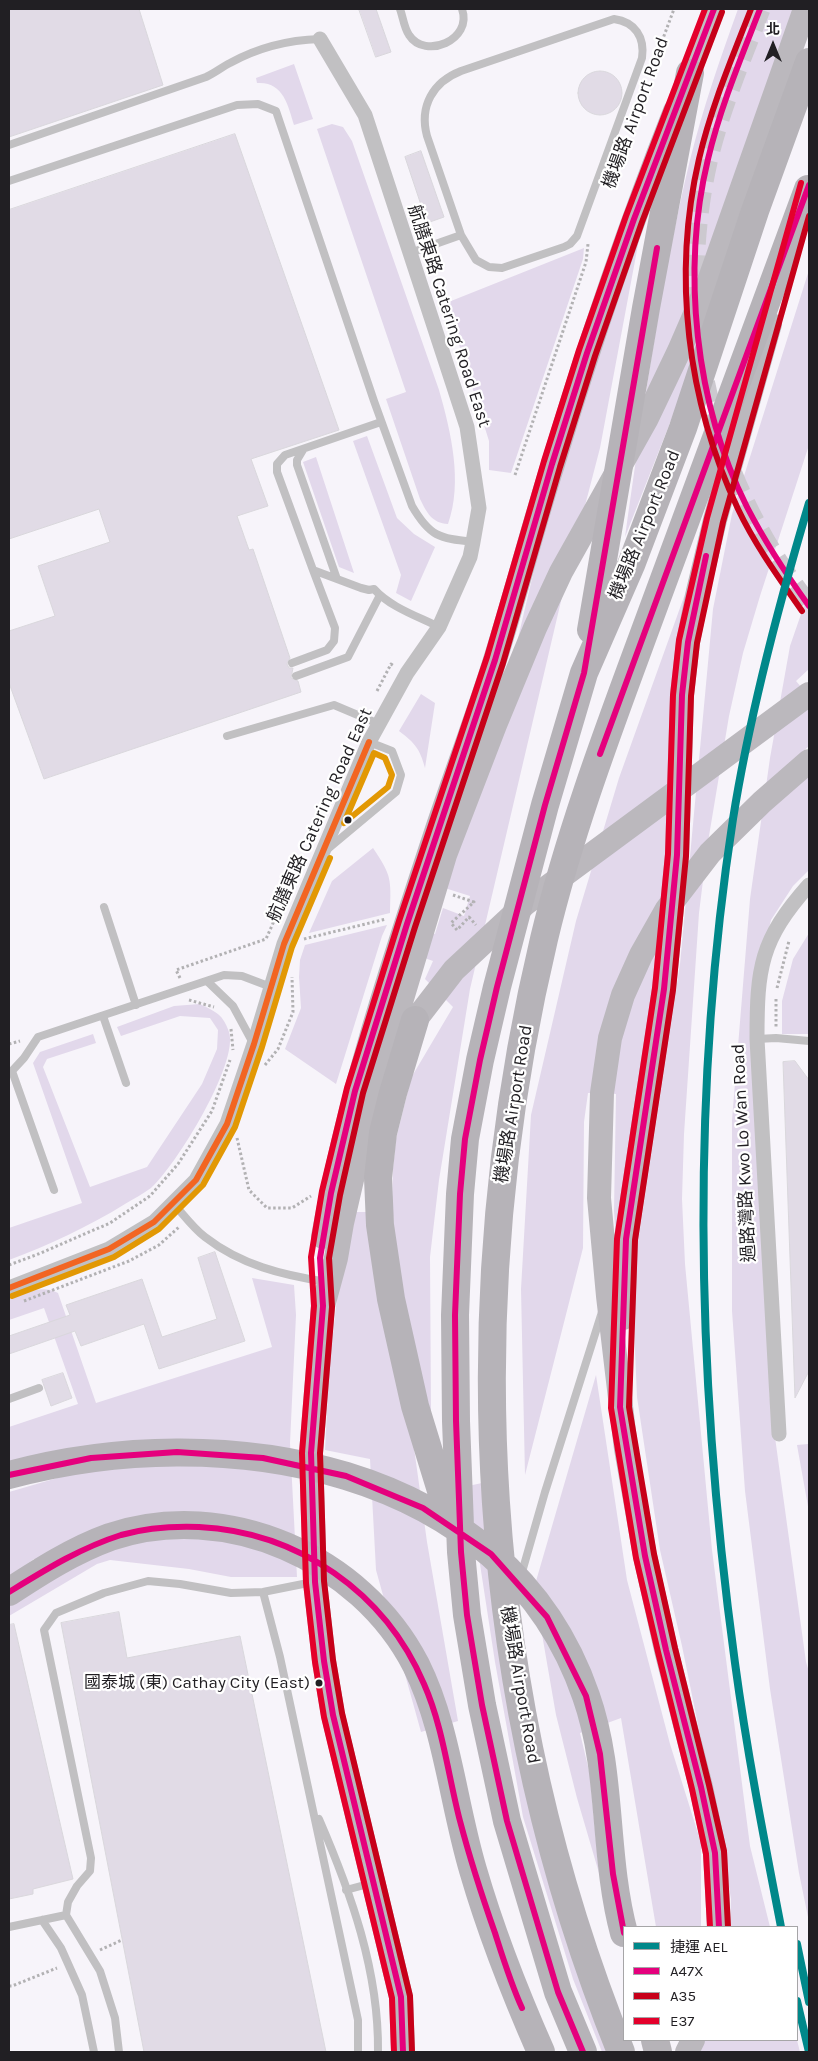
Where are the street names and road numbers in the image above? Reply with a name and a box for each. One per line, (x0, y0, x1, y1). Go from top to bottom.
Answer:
street label: 機場路 Airport Road (599, 34, 673, 192)
street label: 航膳東路 Catering Road East (403, 202, 495, 430)
street label: 機場路 Airport Road (605, 447, 685, 603)
street label: 航膳東路 Catering Road East (263, 704, 377, 926)
street label: 機場路 Airport Road (491, 1023, 537, 1185)
street label: 過路灣路 Kwo Lo Wan Road (727, 1043, 761, 1263)
street label: 機場路 Airport Road (495, 1604, 545, 1766)

